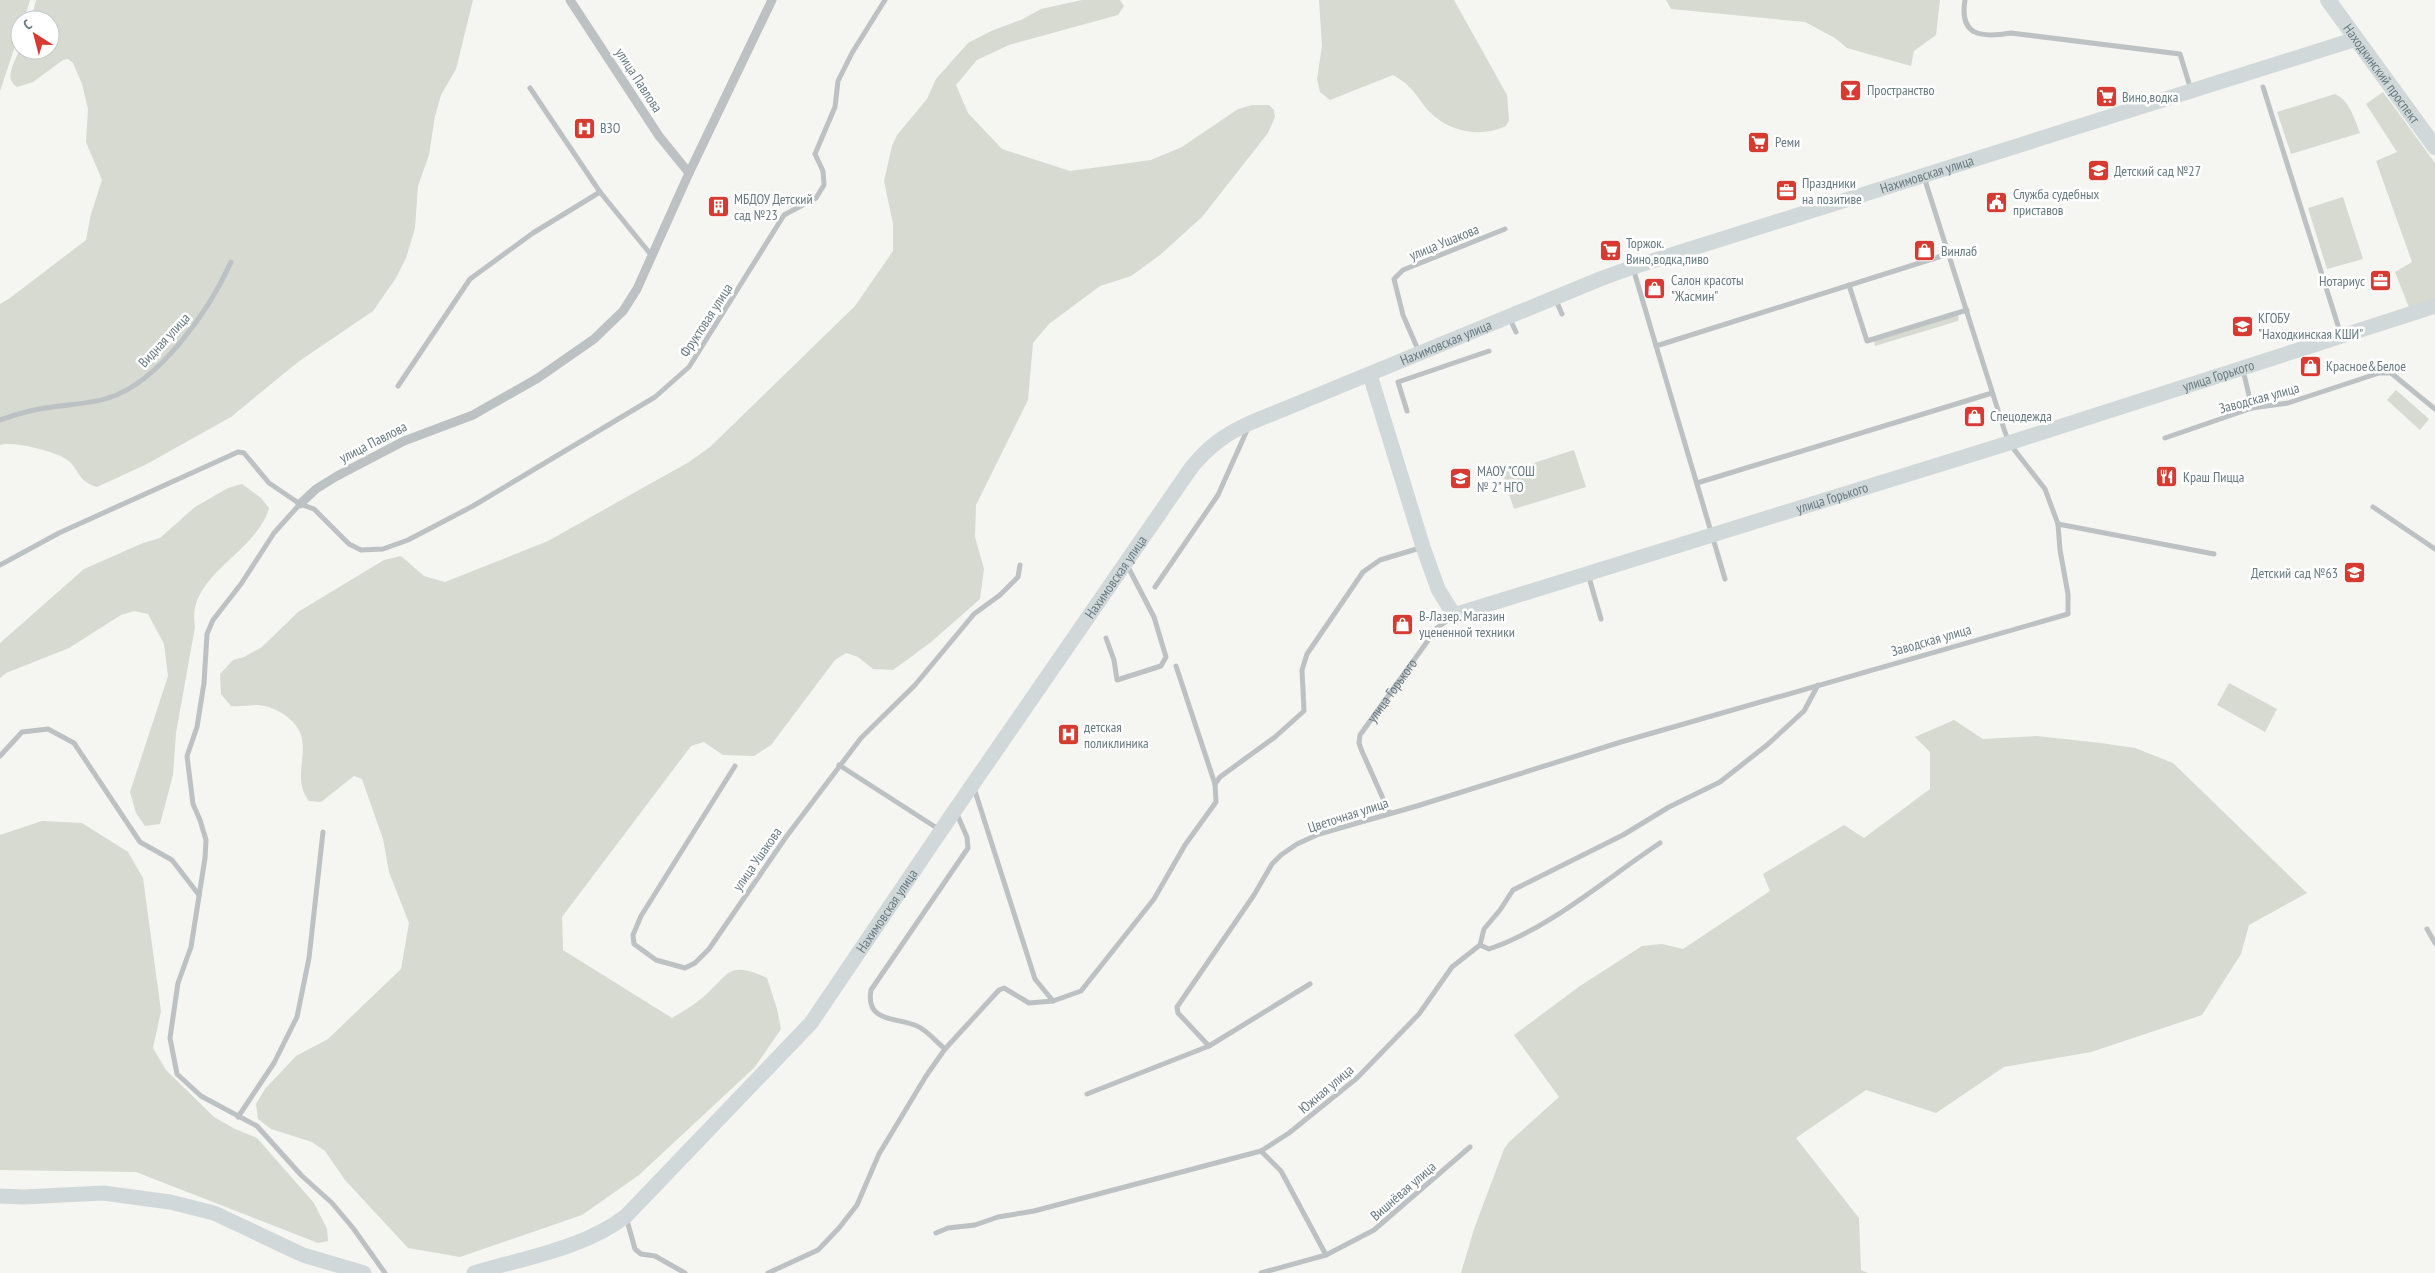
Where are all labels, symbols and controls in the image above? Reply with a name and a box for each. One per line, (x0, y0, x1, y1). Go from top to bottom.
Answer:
north arrow (10, 10, 60, 60)
text: С (19, 15, 36, 34)
street label: Находкинский проспект (2339, 20, 2424, 127)
street label: улица Павлова (611, 44, 667, 116)
bar icon: Пространство (1839, 78, 1863, 102)
place label: Пространство (1867, 81, 1935, 99)
supermarket icon: Вино,водка (2094, 85, 2118, 109)
place label: Вино,водка (2122, 88, 2178, 106)
hospital icon: ВЗО (572, 116, 596, 140)
place label: ВЗО (600, 119, 621, 137)
supermarket icon: Реми (1747, 130, 1771, 154)
place label: Реми (1775, 133, 1800, 151)
street label: Нахимовская улица (1878, 151, 1976, 198)
school or university icon: Детский сад №27 (2086, 159, 2110, 183)
place label: Детский сад №27 (2114, 162, 2201, 180)
place label: Праздники на позитиве (1802, 174, 1862, 208)
office icon: Праздники на позитиве (1774, 179, 1798, 203)
place label: Служба судебных приставов (2013, 185, 2099, 219)
place label: МБДОУ Детский сад №23 (734, 190, 813, 224)
public building icon: Служба судебных приставов (1985, 190, 2009, 214)
building icon: МБДОУ Детский сад №23 (706, 195, 730, 219)
street label: улица Ушакова (1407, 220, 1481, 264)
place label: Торжок. Вино,водка,пиво (1626, 234, 1709, 268)
supermarket icon: Торжок. Вино,водка,пиво (1598, 239, 1622, 263)
shop icon: Винлаб (1913, 239, 1937, 263)
place label: Винлаб (1941, 242, 1977, 260)
office icon: Нотариус (2369, 269, 2393, 293)
place label: Салон красоты "Жасмин" (1671, 271, 1744, 305)
place label: Нотариус (2319, 272, 2365, 290)
shop icon: Салон красоты "Жасмин" (1643, 276, 1667, 300)
street label: Фруктовая улица (676, 280, 736, 360)
street label: Видная улица (134, 309, 194, 371)
place label: КГОБУ "Находкинская КШИ" (2258, 309, 2363, 343)
school or university icon: КГОБУ "Находкинская КШИ" (2230, 314, 2254, 338)
street label: Нахимовская улица (1397, 316, 1494, 369)
shop icon: Красное&Белое (2298, 354, 2322, 378)
street label: улица Горького (2180, 356, 2256, 396)
place label: Красное&Белое (2326, 357, 2406, 375)
street label: Заводская улица (2217, 379, 2301, 417)
shop icon: Спецодежда (1962, 404, 1986, 428)
place label: Спецодежда (1990, 407, 2052, 425)
street label: улица Павлова (336, 417, 410, 467)
place label: МАОУ "СОШ № 2" НГО (1477, 462, 1535, 496)
restaurant icon: Краш Пицца (2155, 465, 2179, 489)
school or university icon: МАОУ "СОШ № 2" НГО (1449, 467, 1473, 491)
place label: Краш Пицца (2183, 468, 2244, 486)
street label: улица Горького (1794, 478, 1870, 517)
street label: Нахимовская улица (1081, 532, 1151, 622)
school or university icon: Детский сад №63 (2342, 561, 2366, 585)
place label: Детский сад №63 (2251, 564, 2338, 582)
place label: В-Лазер. Магазин уцененной техники (1419, 607, 1515, 641)
shop icon: В-Лазер. Магазин уцененной техники (1391, 612, 1415, 636)
street label: Заводская улица (1889, 620, 1973, 660)
street label: улица Горького (1363, 655, 1421, 726)
place label: детская поликлиника (1084, 718, 1149, 752)
hospital icon: детская поликлиника (1056, 723, 1080, 747)
street label: Цветочная улица (1305, 794, 1391, 836)
street label: улица Ушакова (729, 824, 785, 894)
street label: Нахимовская улица (852, 866, 921, 956)
street label: Южная улица (1295, 1061, 1357, 1117)
street label: Вишнёвая улица (1366, 1158, 1440, 1224)

